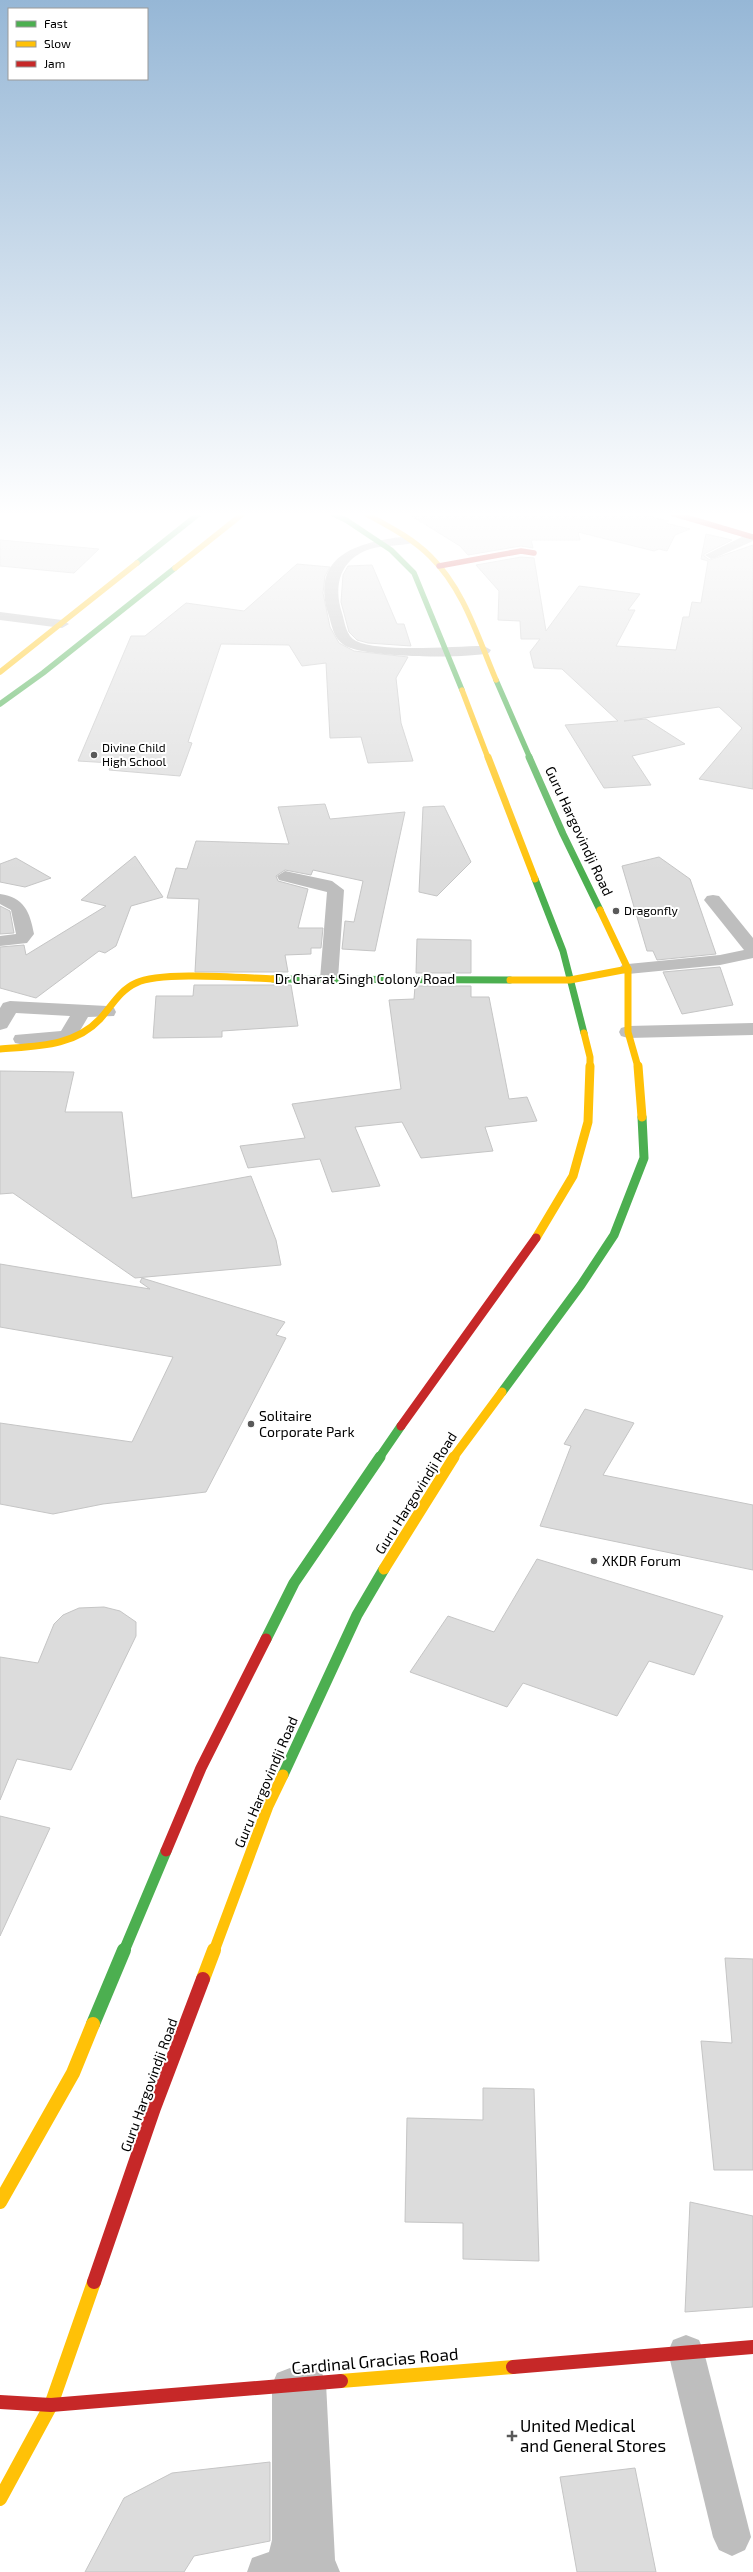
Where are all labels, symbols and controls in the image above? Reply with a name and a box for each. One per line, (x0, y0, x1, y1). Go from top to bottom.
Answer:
legend (8, 8, 148, 80)
text: Fast (44, 16, 68, 30)
text: Slow (44, 36, 71, 50)
text: Jam (44, 56, 65, 70)
place label: Divine Child High School (102, 740, 167, 768)
marker: Divine Child High School (89, 750, 99, 760)
street label: Guru Hargovindji Road (542, 763, 617, 898)
place label: Dragonfly (624, 903, 679, 917)
marker: Dragonfly (611, 906, 621, 916)
street label: Dr Charat Singh Colony Road (275, 970, 455, 987)
place label: Solitaire Corporate Park (259, 1407, 355, 1440)
marker: Solitaire Corporate Park (246, 1419, 256, 1429)
street label: Guru Hargovindji Road (371, 1428, 460, 1557)
place label: XKDR Forum (602, 1552, 681, 1569)
marker: XKDR Forum (589, 1556, 599, 1566)
street label: Guru Hargovindji Road (230, 1714, 301, 1850)
street label: Guru Hargovindji Road (116, 2016, 181, 2154)
street label: Cardinal Gracias Road (291, 2343, 459, 2377)
place label: United Medical and General Stores (520, 2415, 666, 2455)
marker: United Medical and General Stores (507, 2431, 517, 2441)

